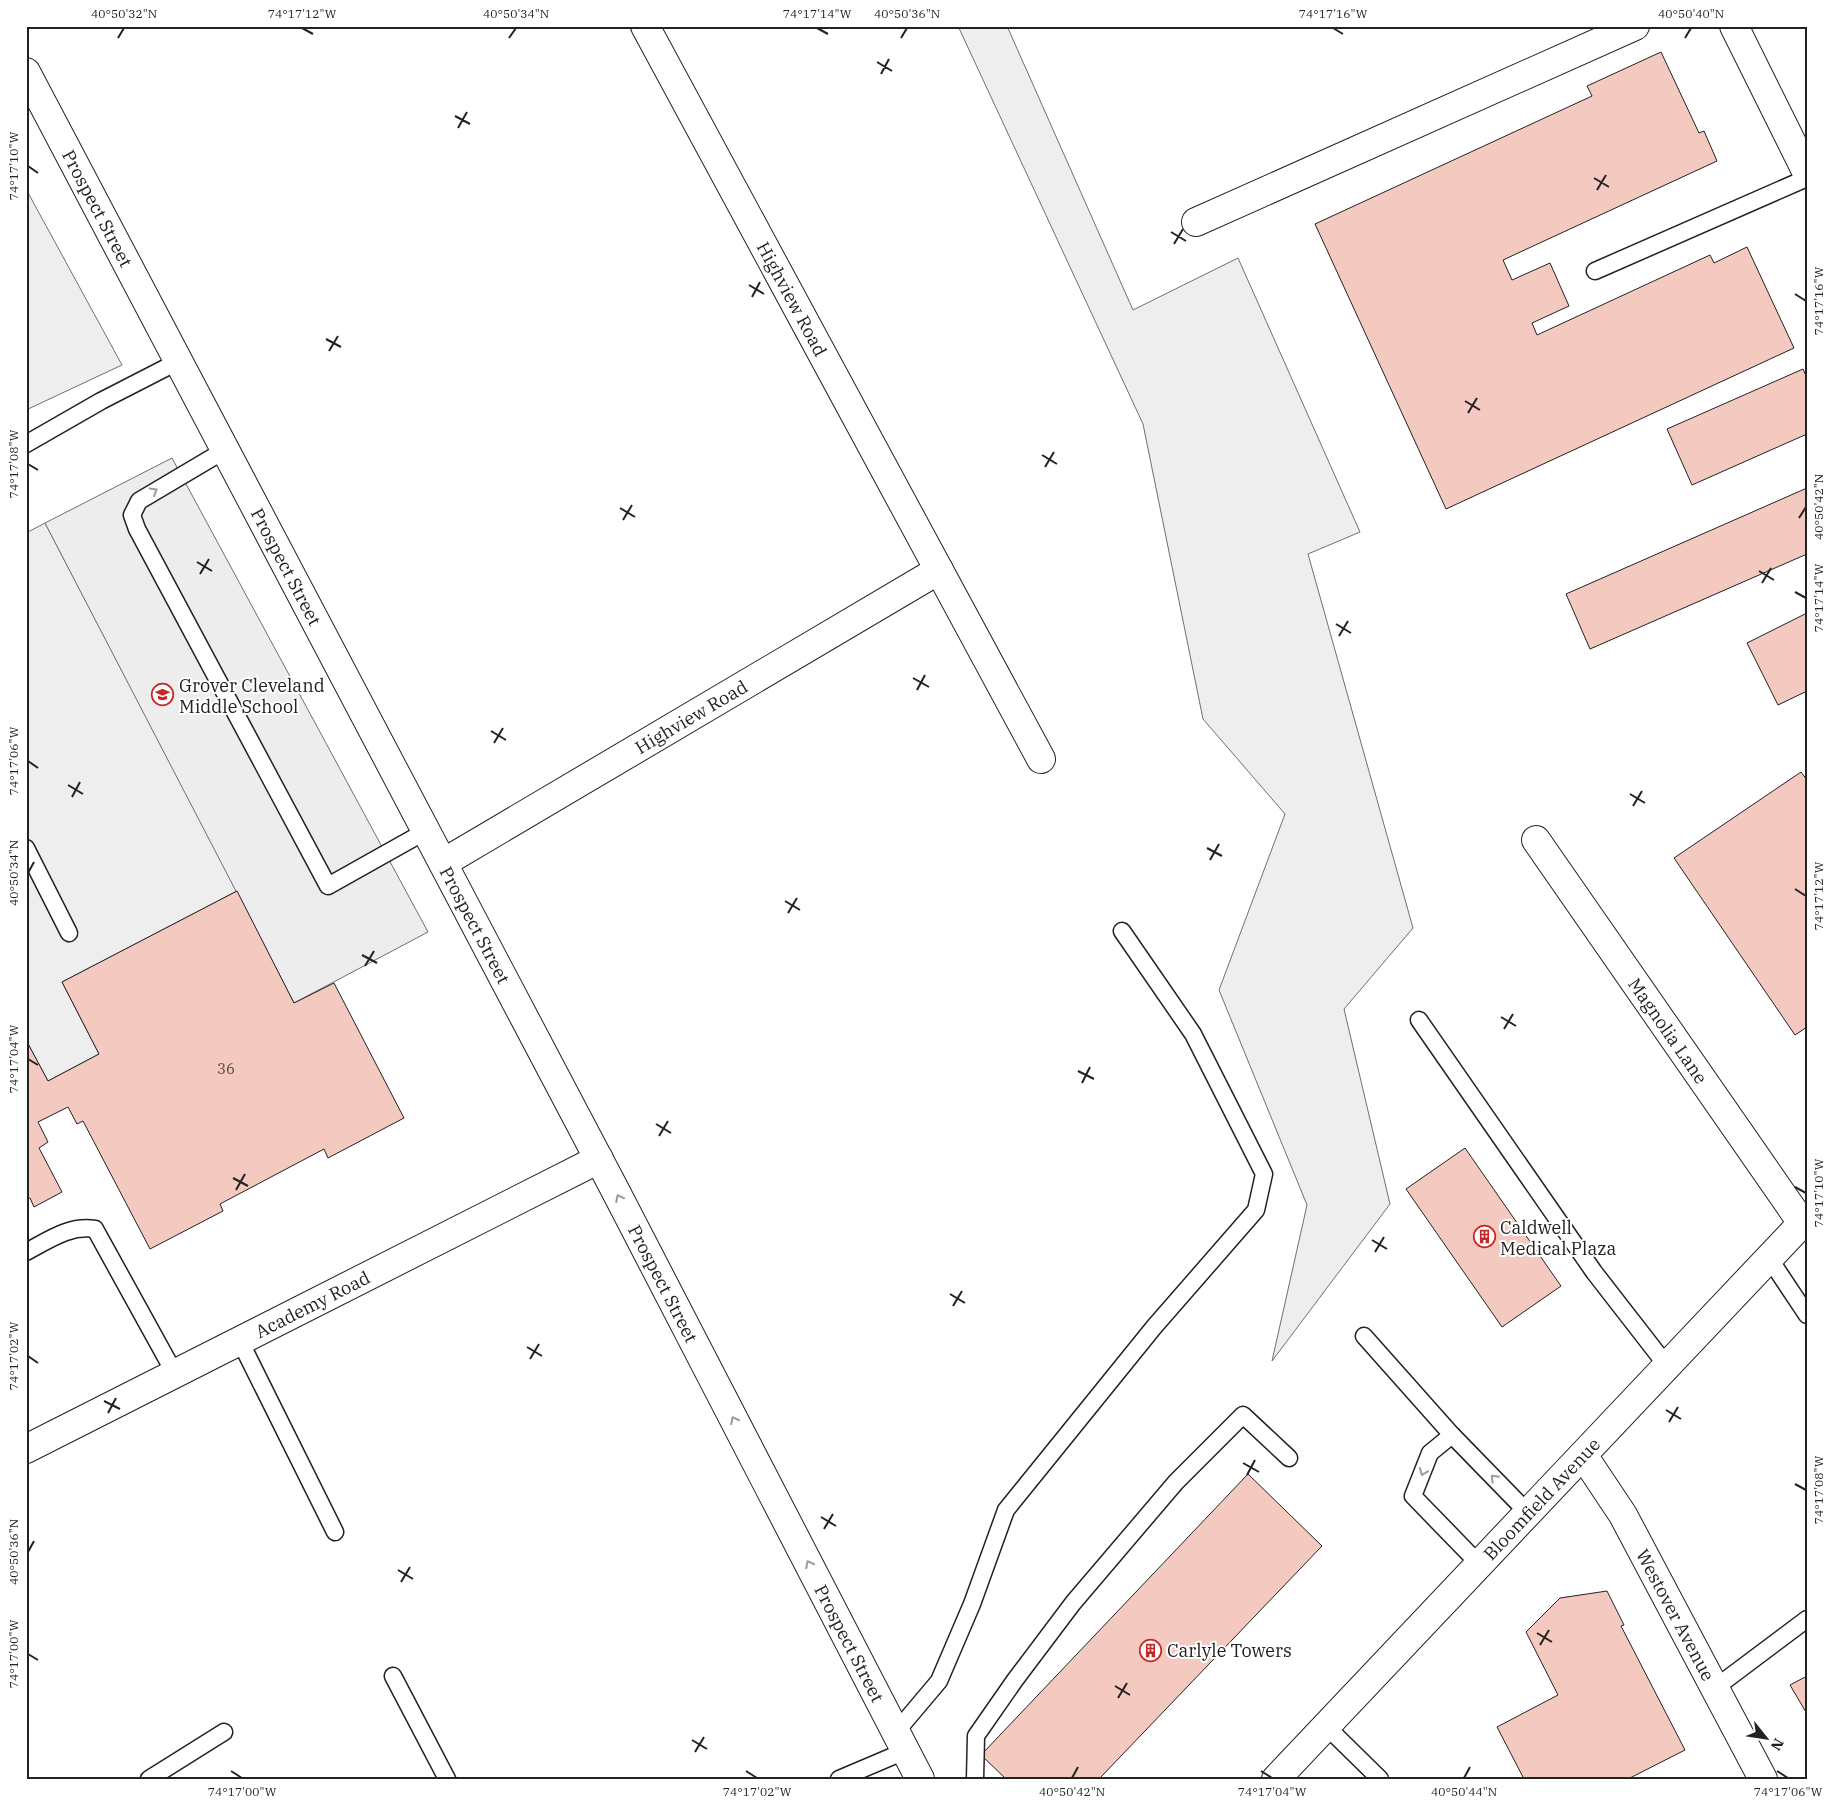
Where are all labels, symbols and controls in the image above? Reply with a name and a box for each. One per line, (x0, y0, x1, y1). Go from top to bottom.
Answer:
text: 40°50'32"N (91, 6, 157, 21)
text: 74°17'12"W (268, 6, 337, 21)
text: 40°50'34"N (483, 6, 549, 21)
text: 74°17'14"W (783, 6, 852, 21)
text: 40°50'36"N (874, 6, 940, 21)
text: 74°17'16"W (1299, 6, 1368, 21)
text: 40°50'40"N (1658, 6, 1724, 21)
text: 74°17'10"W (6, 131, 21, 200)
street label: Prospect Street (57, 146, 138, 271)
street label: Highview Road (752, 238, 833, 360)
text: 74°17'16"W (1811, 266, 1826, 335)
text: 74°17'08"W (6, 429, 21, 498)
text: 40°50'42"N (1811, 474, 1826, 540)
one-way arrow (149, 488, 158, 498)
street label: Prospect Street (246, 504, 327, 629)
text: 74°17'14"W (1811, 563, 1826, 632)
place label: Grover Cleveland Middle School (179, 674, 325, 718)
street label: Highview Road (631, 674, 751, 759)
school or university icon: Grover Cleveland Middle School (151, 683, 175, 707)
text: 74°17'06"W (6, 726, 21, 795)
text: 40°50'34"N (6, 840, 21, 906)
text: 74°17'12"W (1811, 861, 1826, 930)
street label: Prospect Street (435, 862, 516, 987)
street label: Magnolia Lane (1624, 973, 1713, 1088)
text: 74°17'04"W (6, 1024, 21, 1093)
house number: 36 (217, 1059, 235, 1078)
text: 74°17'10"W (1811, 1158, 1826, 1227)
one-way arrow (615, 1194, 625, 1203)
place label: Caldwell Medical Plaza (1500, 1216, 1616, 1260)
street label: Prospect Street (624, 1221, 703, 1346)
building icon: Caldwell Medical Plaza (1472, 1225, 1496, 1249)
street label: Academy Road (251, 1265, 374, 1343)
text: 74°17'02"W (6, 1321, 21, 1390)
one-way arrow (730, 1416, 740, 1425)
street label: Bloomfield Avenue (1478, 1433, 1605, 1565)
text: 74°17'08"W (1811, 1455, 1826, 1524)
one-way arrow (1418, 1467, 1429, 1476)
one-way arrow (1491, 1475, 1500, 1484)
text: 40°50'36"N (6, 1519, 21, 1585)
street label: Westover Avenue (1632, 1545, 1720, 1685)
one-way arrow (805, 1560, 815, 1569)
street label: Prospect Street (810, 1580, 890, 1706)
text: 74°17'00"W (6, 1619, 21, 1688)
building icon: Carlyle Towers (1139, 1638, 1163, 1662)
place label: Carlyle Towers (1167, 1639, 1292, 1662)
north arrow (1740, 1712, 1790, 1762)
text: N (1767, 1735, 1788, 1754)
text: 74°17'00"W (208, 1784, 277, 1799)
text: 74°17'02"W (723, 1784, 792, 1799)
text: 40°50'42"N (1039, 1784, 1105, 1799)
text: 74°17'04"W (1238, 1784, 1307, 1799)
text: 40°50'44"N (1431, 1784, 1497, 1799)
text: 74°17'06"W (1754, 1784, 1823, 1799)

